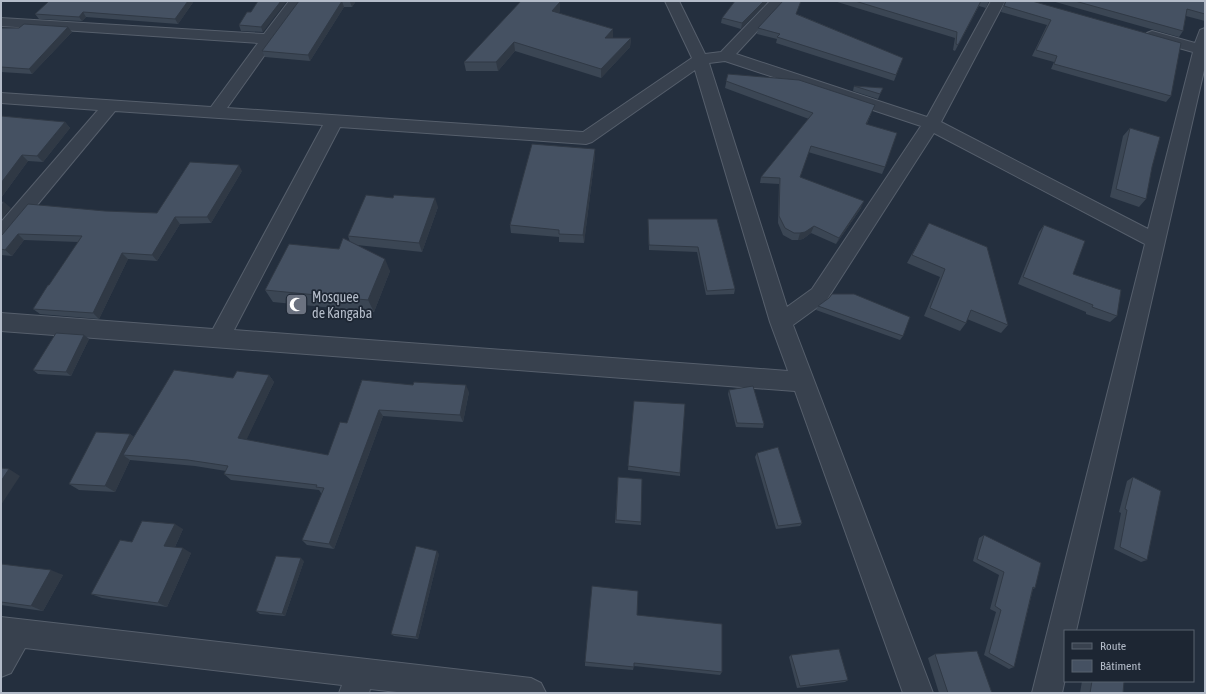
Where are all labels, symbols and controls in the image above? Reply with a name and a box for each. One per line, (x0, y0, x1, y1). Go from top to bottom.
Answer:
place label: Mosquee de Kangaba (312, 289, 372, 321)
mosque icon: Mosquee de Kangaba (283, 292, 309, 318)
legend (1064, 630, 1194, 682)
text: Route (1100, 639, 1126, 653)
text: Bâtiment (1100, 659, 1141, 673)

